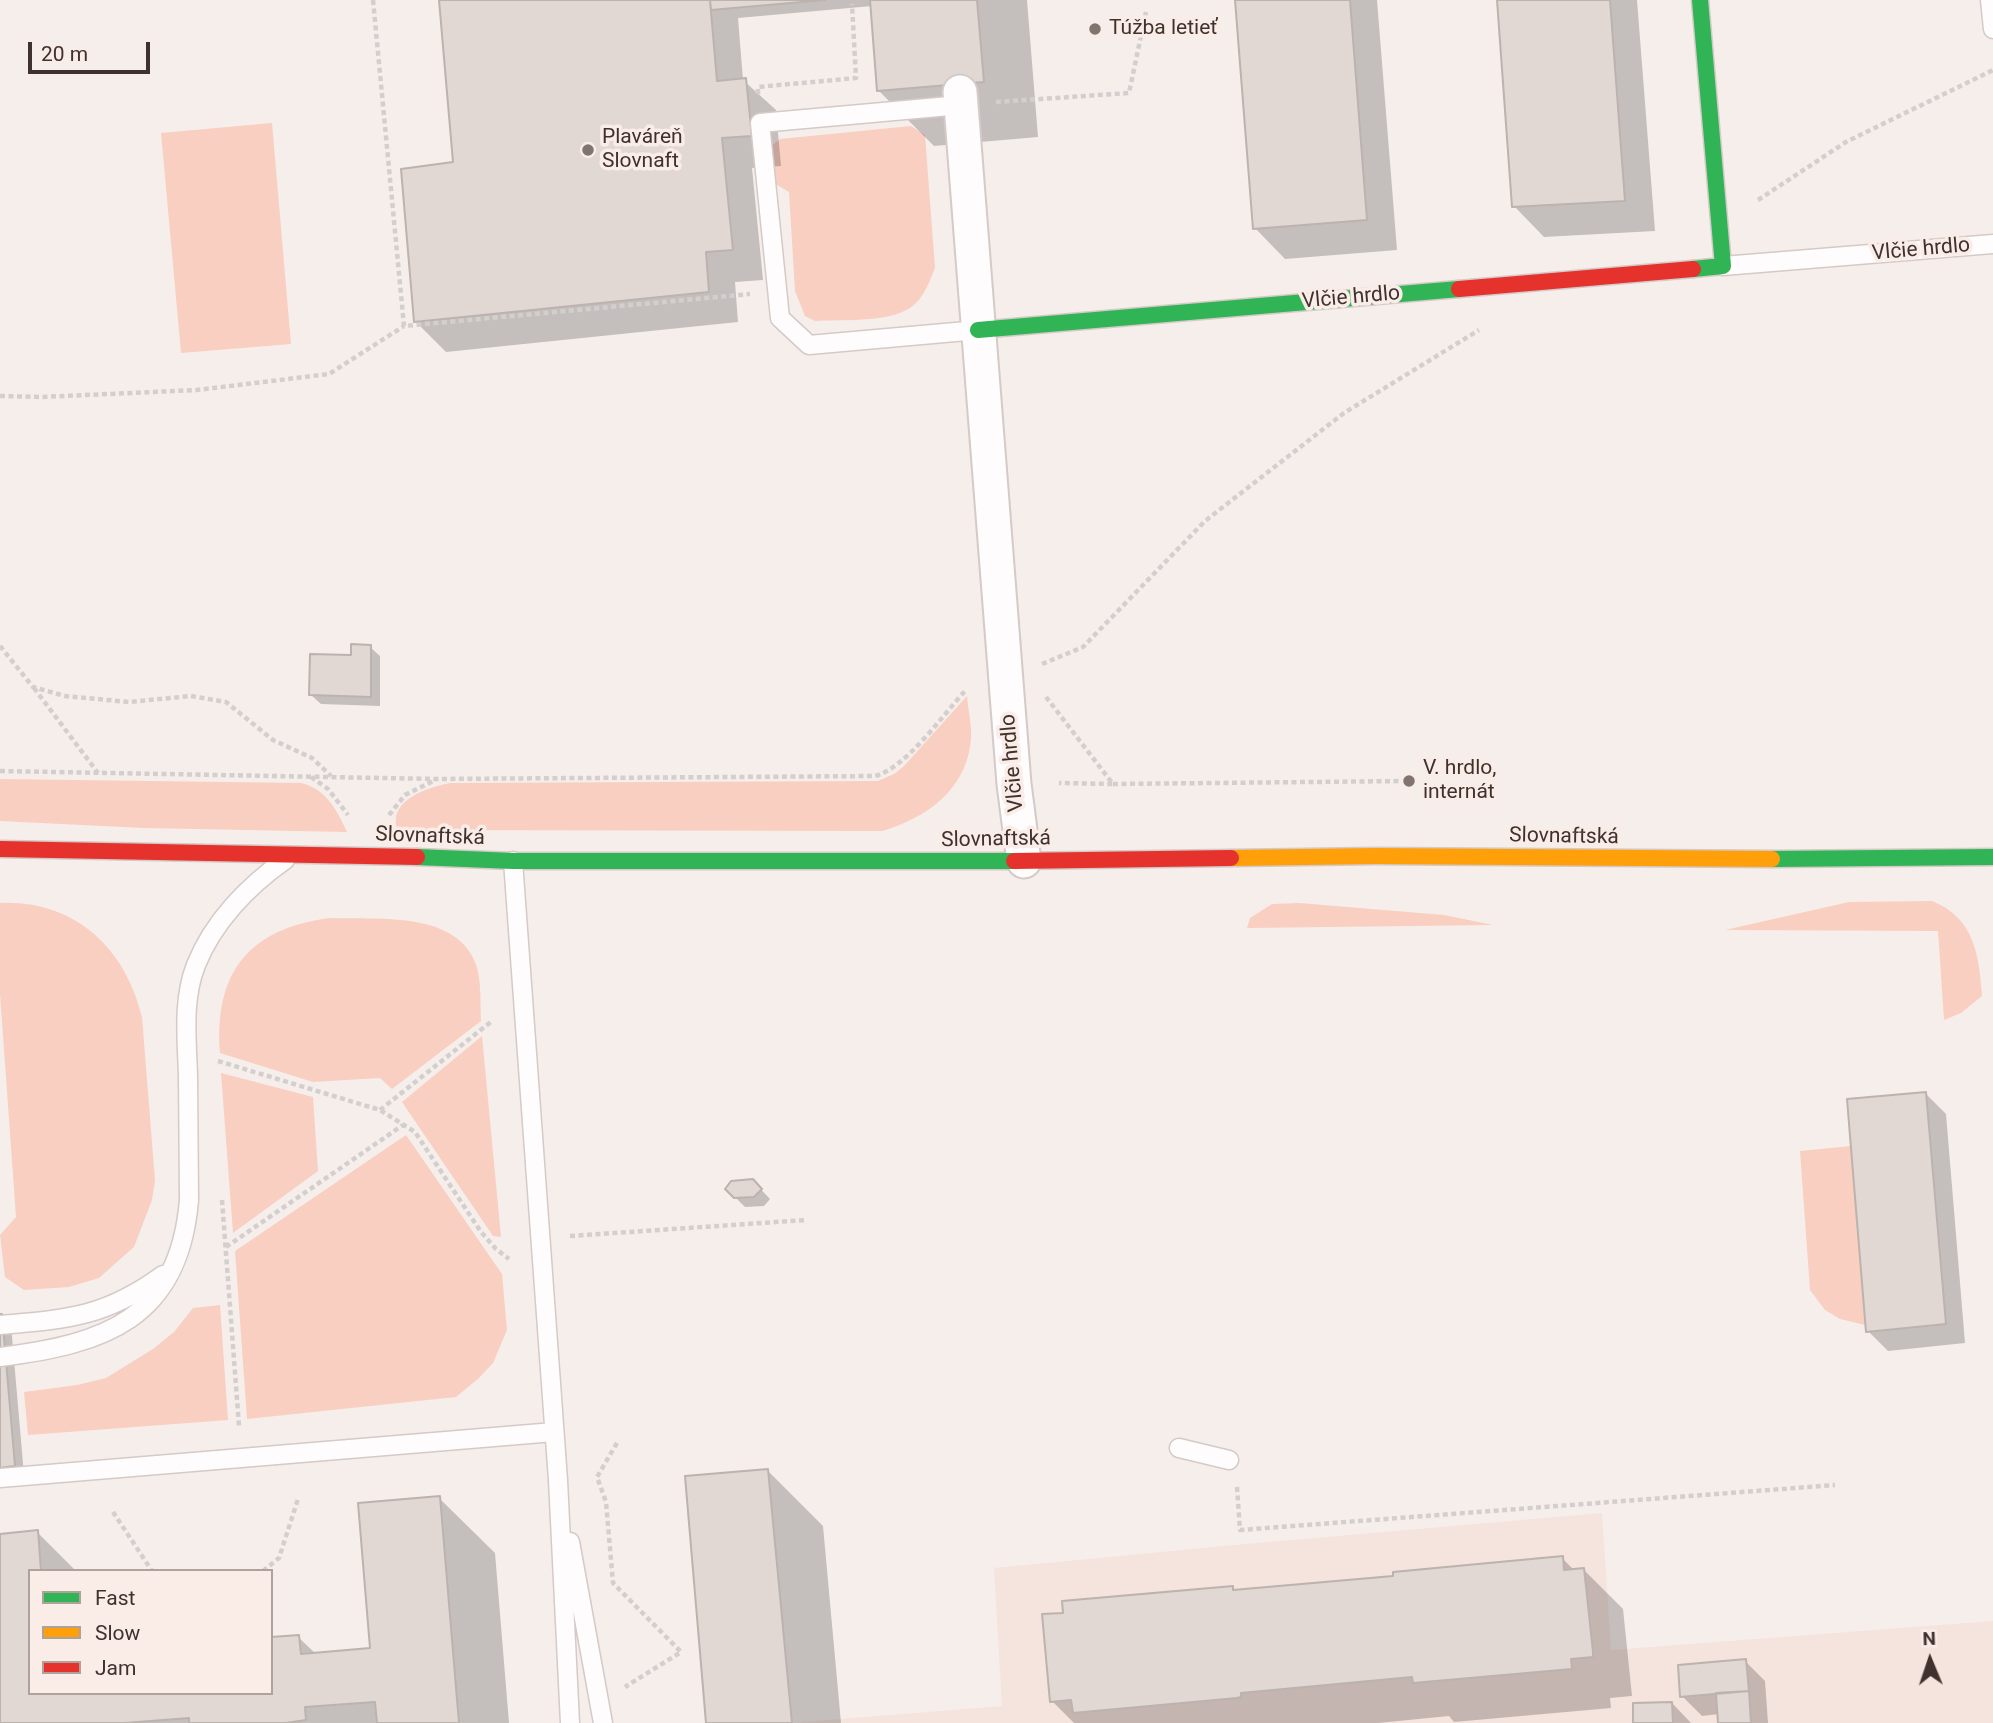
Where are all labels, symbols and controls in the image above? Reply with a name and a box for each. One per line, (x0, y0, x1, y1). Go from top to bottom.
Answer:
place label: Túžba letieť (1109, 16, 1218, 42)
marker: Túžba letieť (1087, 21, 1103, 37)
scale bar (32, 28, 154, 72)
text: 20 m (41, 42, 88, 66)
place label: Plaváreň Slovnaft (602, 125, 683, 175)
marker: Plaváreň Slovnaft (580, 142, 596, 158)
street label: Vlčie hrdlo (1871, 233, 1971, 267)
street label: Vlčie hrdlo (1301, 281, 1401, 315)
street label: Vlčie hrdlo (996, 713, 1030, 813)
place label: V. hrdlo, internát (1423, 756, 1496, 806)
marker: V. hrdlo, internát (1401, 773, 1417, 789)
street label: Slovnaftská (375, 822, 485, 852)
street label: Slovnaftská (1509, 823, 1619, 851)
street label: Slovnaftská (941, 826, 1051, 854)
legend (28, 1569, 273, 1695)
text: Fast (95, 1586, 135, 1610)
text: Slow (95, 1621, 140, 1645)
north arrow (1895, 1625, 1965, 1695)
text: N (1922, 1627, 1936, 1650)
text: Jam (95, 1656, 136, 1680)

